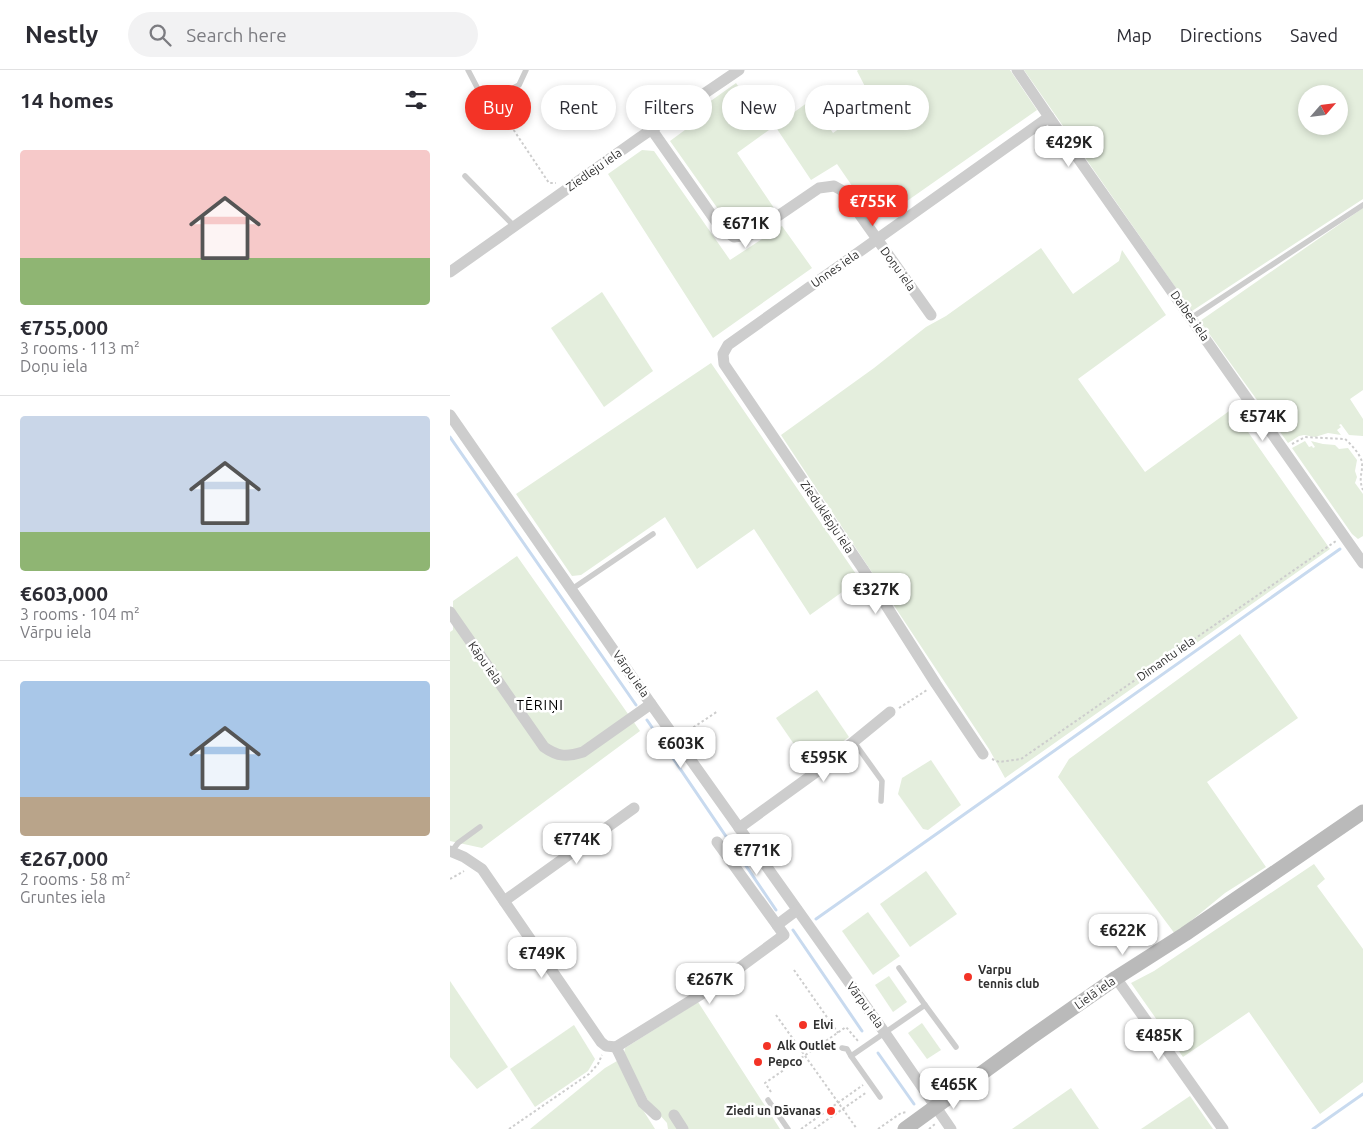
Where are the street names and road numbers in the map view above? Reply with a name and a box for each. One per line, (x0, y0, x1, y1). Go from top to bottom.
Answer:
street label: Ziedleju iela (564, 146, 624, 193)
street label: Doņu iela (878, 244, 919, 293)
street label: Unnes iela (808, 247, 861, 290)
street label: Daibes iela (1168, 288, 1212, 343)
street label: Zieduklēpju iela (798, 478, 856, 555)
street label: Dimantu iela (1134, 634, 1197, 683)
street label: Kāpu iela (466, 639, 505, 686)
street label: Vārpu iela (611, 648, 652, 699)
street label: Lielā iela (1072, 974, 1118, 1011)
street label: Vārpu iela (844, 979, 886, 1030)

